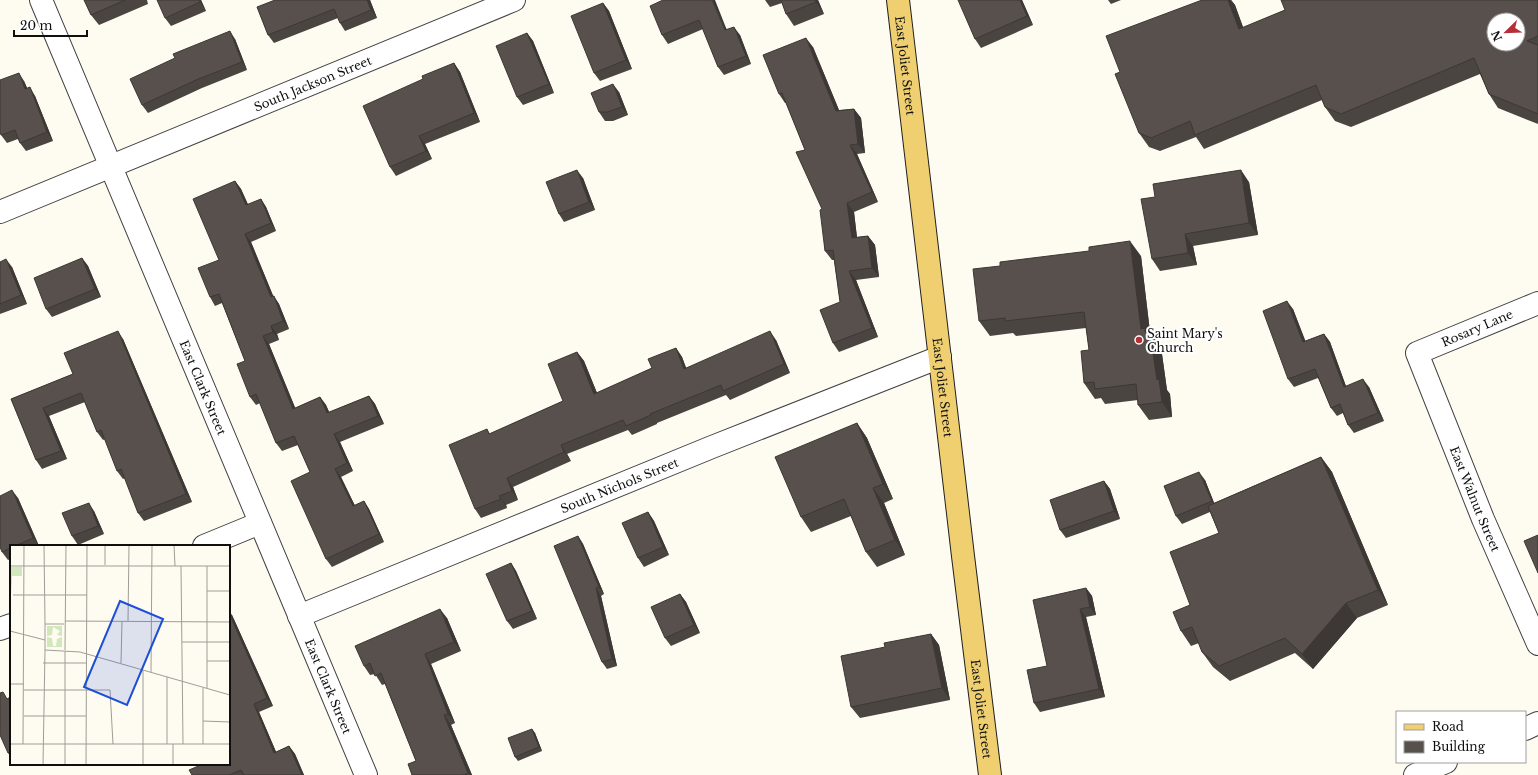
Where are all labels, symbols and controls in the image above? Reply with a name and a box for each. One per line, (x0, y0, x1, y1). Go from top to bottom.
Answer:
scale bar (14, 12, 87, 38)
north arrow (1486, 12, 1526, 52)
street label: East Joliet Street (892, 15, 919, 117)
text: 20 m (20, 18, 52, 33)
text: N (1488, 28, 1505, 43)
street label: South Jackson Street (251, 52, 374, 114)
street label: Rosary Lane (1439, 306, 1515, 350)
place label: Saint Mary's Church (1147, 326, 1223, 355)
marker: Saint Mary's Church (1134, 335, 1144, 345)
street label: East Joliet Street (930, 337, 957, 438)
street label: East Clark Street (177, 338, 230, 437)
street label: East Walnut Street (1447, 444, 1504, 554)
street label: South Nichols Street (558, 454, 681, 516)
inset map (10, 545, 230, 765)
street label: East Clark Street (302, 636, 355, 736)
street label: East Joliet Street (968, 658, 995, 760)
legend (1396, 711, 1526, 763)
text: Road (1432, 719, 1464, 734)
text: Building (1432, 739, 1486, 754)

